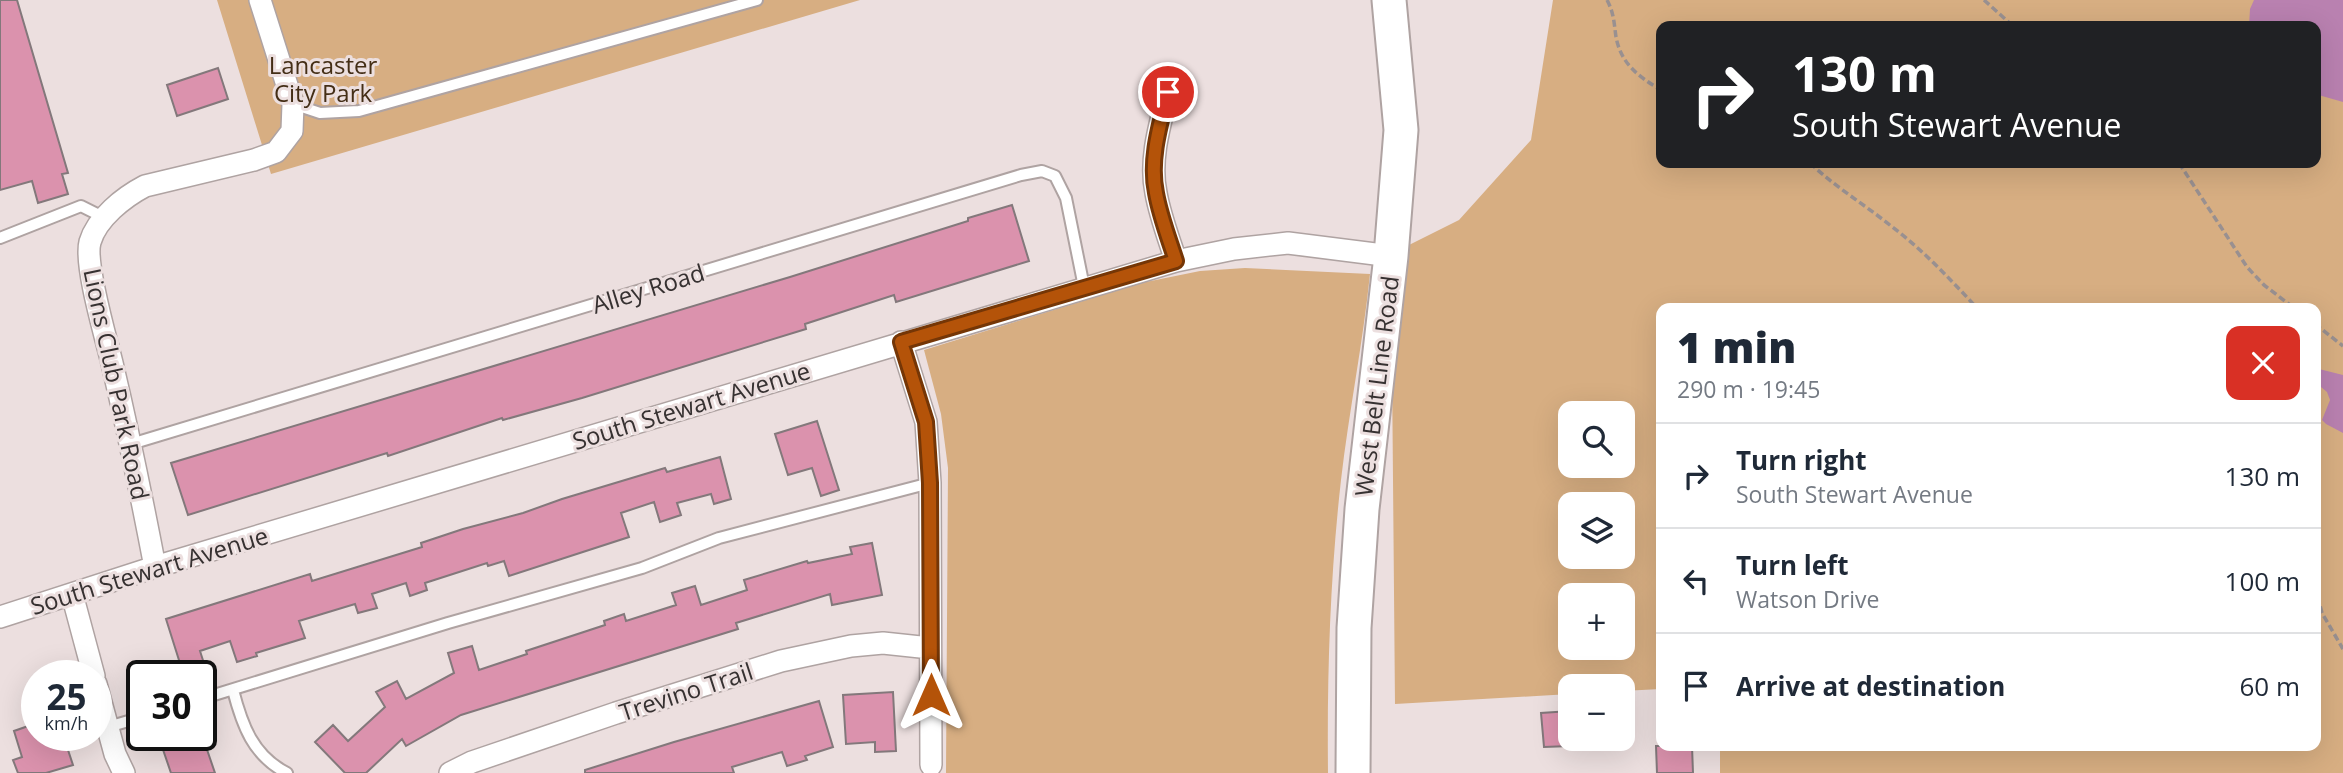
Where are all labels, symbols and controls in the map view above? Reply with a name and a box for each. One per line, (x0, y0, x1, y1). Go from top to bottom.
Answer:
text: 130 m (1792, 40, 1937, 106)
park label: Lancaster City Park (269, 48, 378, 109)
icon: right (1677, 49, 1768, 140)
pin (1138, 62, 1198, 122)
icon: arrive (1149, 73, 1187, 111)
text: South Stewart Avenue (1792, 103, 2121, 146)
street label: Alley Road (588, 255, 708, 321)
street label: Lions Club Park Road (76, 265, 158, 503)
street label: West Belt Line Road (1346, 274, 1406, 498)
text: 1 min (1677, 318, 1796, 375)
button: close (2226, 326, 2300, 400)
street label: South Stewart Avenue (568, 353, 814, 457)
text: 290 m · 19:45 (1677, 373, 1820, 405)
map controls (1558, 401, 1635, 751)
button: search (1558, 401, 1635, 478)
text: Turn right (1736, 442, 1867, 478)
icon: right (1677, 457, 1715, 495)
text: 130 m (2225, 458, 2300, 494)
text: South Stewart Avenue (1736, 478, 1973, 510)
button: layers (1558, 492, 1635, 569)
street label: South Stewart Avenue (26, 518, 272, 622)
text: Turn left (1736, 547, 1848, 583)
icon: left (1677, 562, 1715, 600)
text: 100 m (2225, 563, 2300, 599)
button: + (1558, 583, 1635, 660)
text: Watson Drive (1736, 583, 1879, 615)
street label: Trevino Trail (615, 654, 757, 728)
position arrow (894, 658, 968, 732)
speed limit sign: 30 (126, 660, 217, 751)
icon: arrive (1677, 667, 1715, 705)
text: Arrive at destination (1736, 668, 2005, 704)
text: 60 m (2239, 668, 2300, 704)
text: 25 (46, 673, 87, 720)
button: − (1558, 674, 1635, 751)
text: km/h (45, 711, 88, 735)

